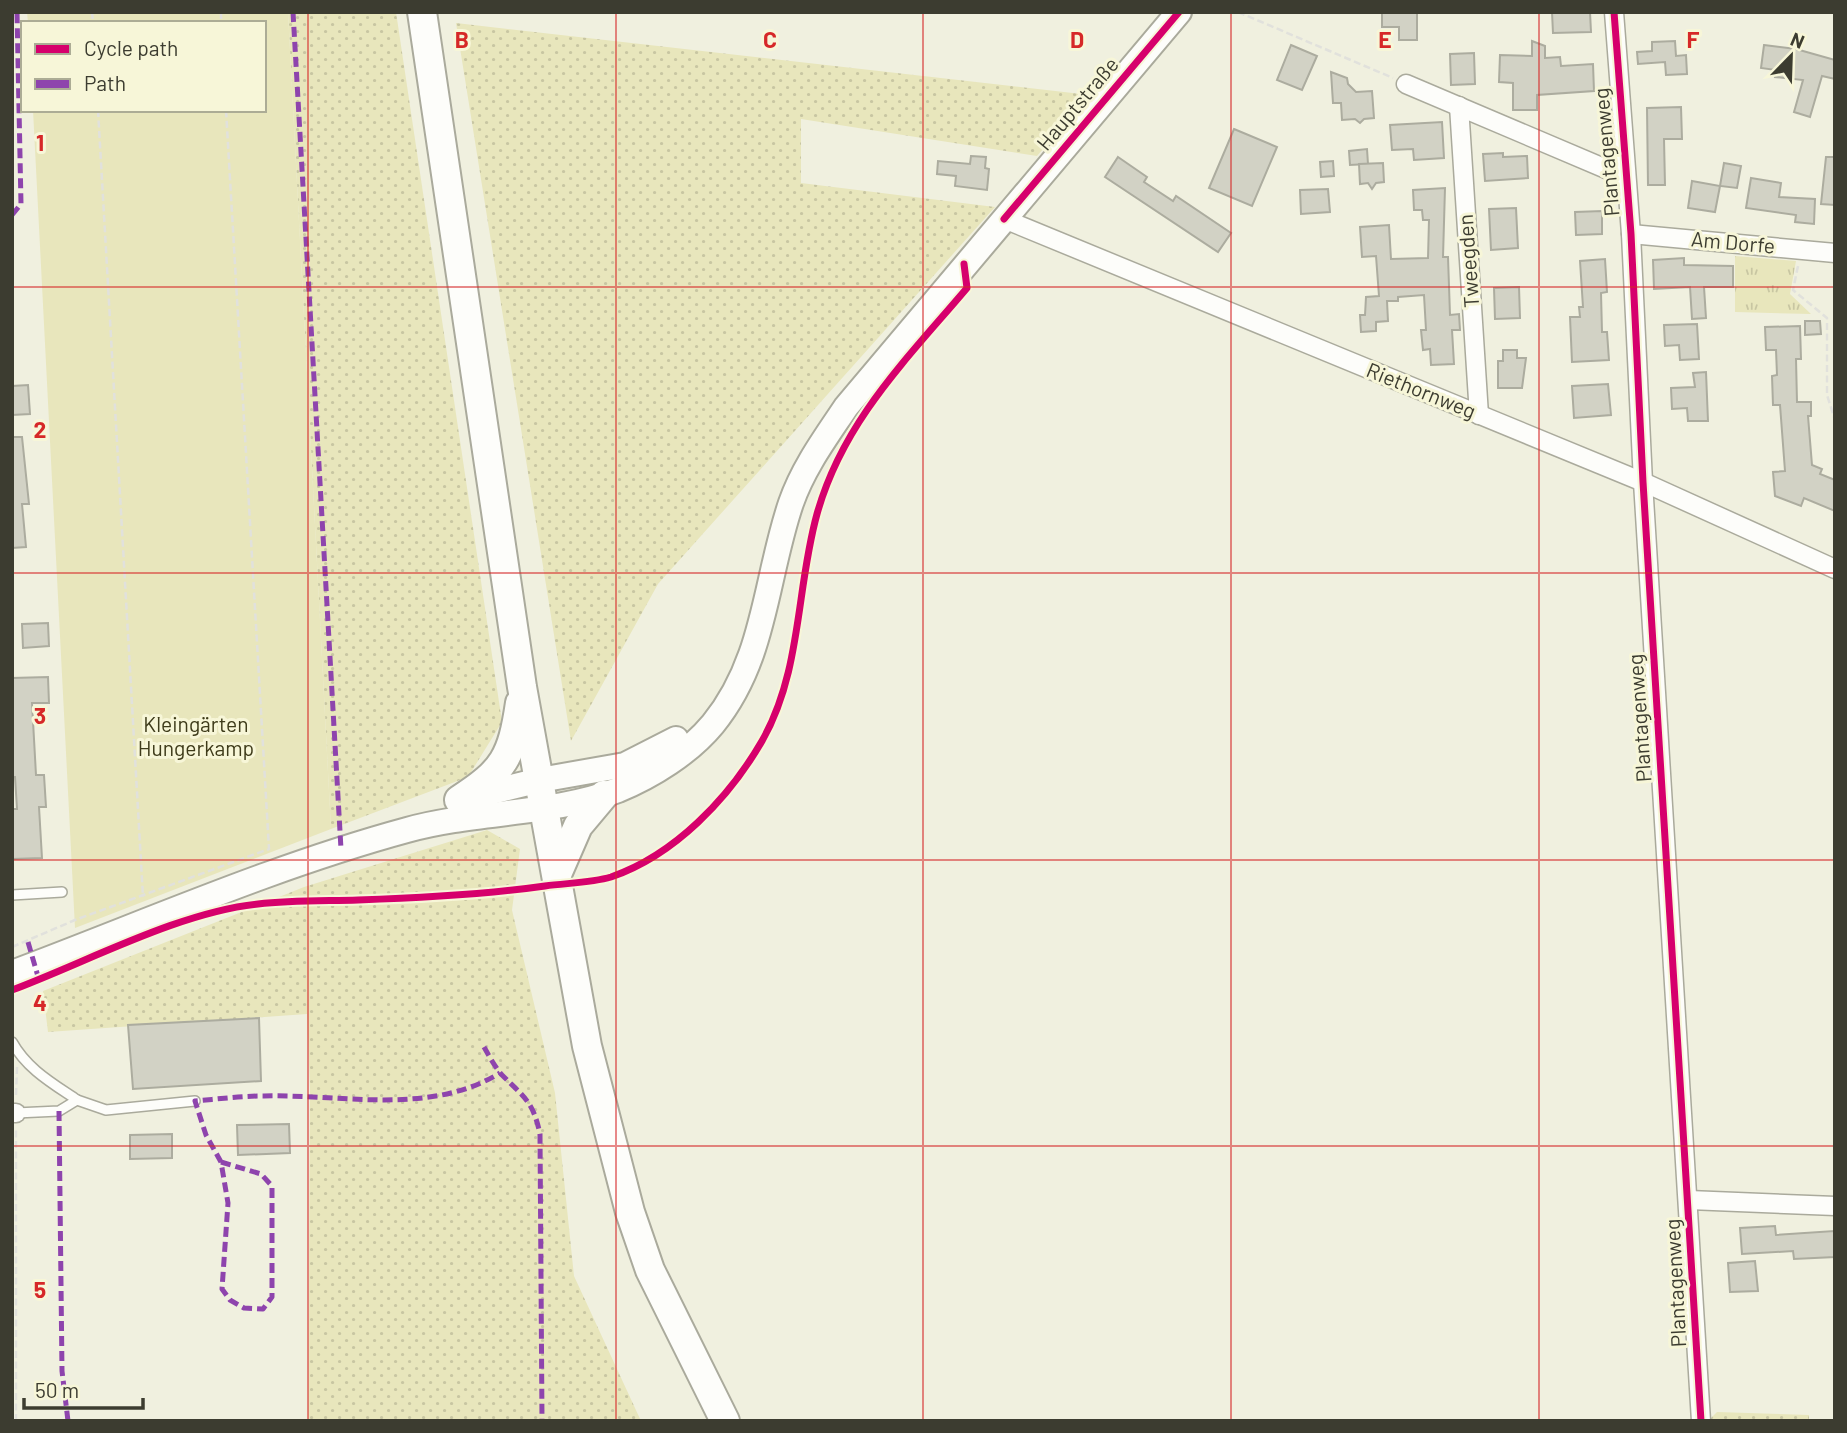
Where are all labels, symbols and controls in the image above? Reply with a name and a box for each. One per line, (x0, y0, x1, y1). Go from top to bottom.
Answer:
legend (21, 21, 266, 112)
north arrow (1756, 21, 1826, 91)
text: B (455, 25, 469, 53)
text: C (763, 25, 777, 53)
text: D (1070, 25, 1084, 53)
text: E (1378, 25, 1392, 53)
text: F (1687, 25, 1700, 53)
text: N (1788, 27, 1808, 53)
text: Cycle path (84, 35, 178, 60)
street label: Hauptstraße (1031, 51, 1123, 155)
text: Path (84, 70, 126, 95)
street label: Plantagenweg (1587, 87, 1624, 217)
text: 1 (36, 128, 44, 156)
street label: Tweegden (1452, 214, 1483, 309)
street label: Am Dorfe (1690, 225, 1776, 258)
street label: Riethornweg (1363, 356, 1480, 423)
text: 2 (34, 415, 46, 443)
street label: Plantagenweg (1622, 653, 1655, 783)
text: 3 (34, 701, 46, 729)
park label: Kleingärten Hungerkamp (138, 711, 254, 760)
text: 4 (33, 988, 47, 1016)
street label: Plantagenweg (1659, 1218, 1690, 1348)
text: 5 (34, 1275, 46, 1303)
scale bar (24, 1366, 144, 1410)
text: 50 m (35, 1377, 79, 1402)

